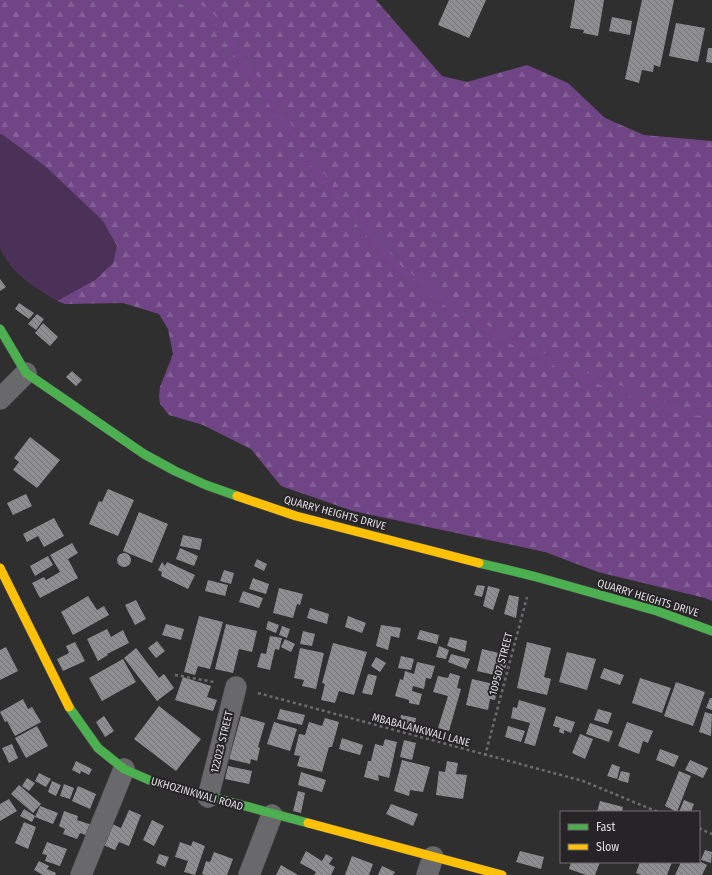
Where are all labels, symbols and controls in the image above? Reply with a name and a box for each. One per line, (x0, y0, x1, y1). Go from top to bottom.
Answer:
street label: QUARRY HEIGHTS DRIVE (282, 493, 388, 533)
street label: QUARRY HEIGHTS DRIVE (596, 576, 700, 620)
street label: 109507 STREET (486, 630, 516, 697)
street label: 122023 STREET (208, 709, 236, 774)
street label: MBABALANKWALI LANE (370, 711, 472, 749)
street label: UKHOZINKWALI ROAD (149, 775, 245, 813)
legend (560, 811, 700, 863)
text: Fast (596, 820, 615, 834)
text: Slow (596, 840, 619, 854)

